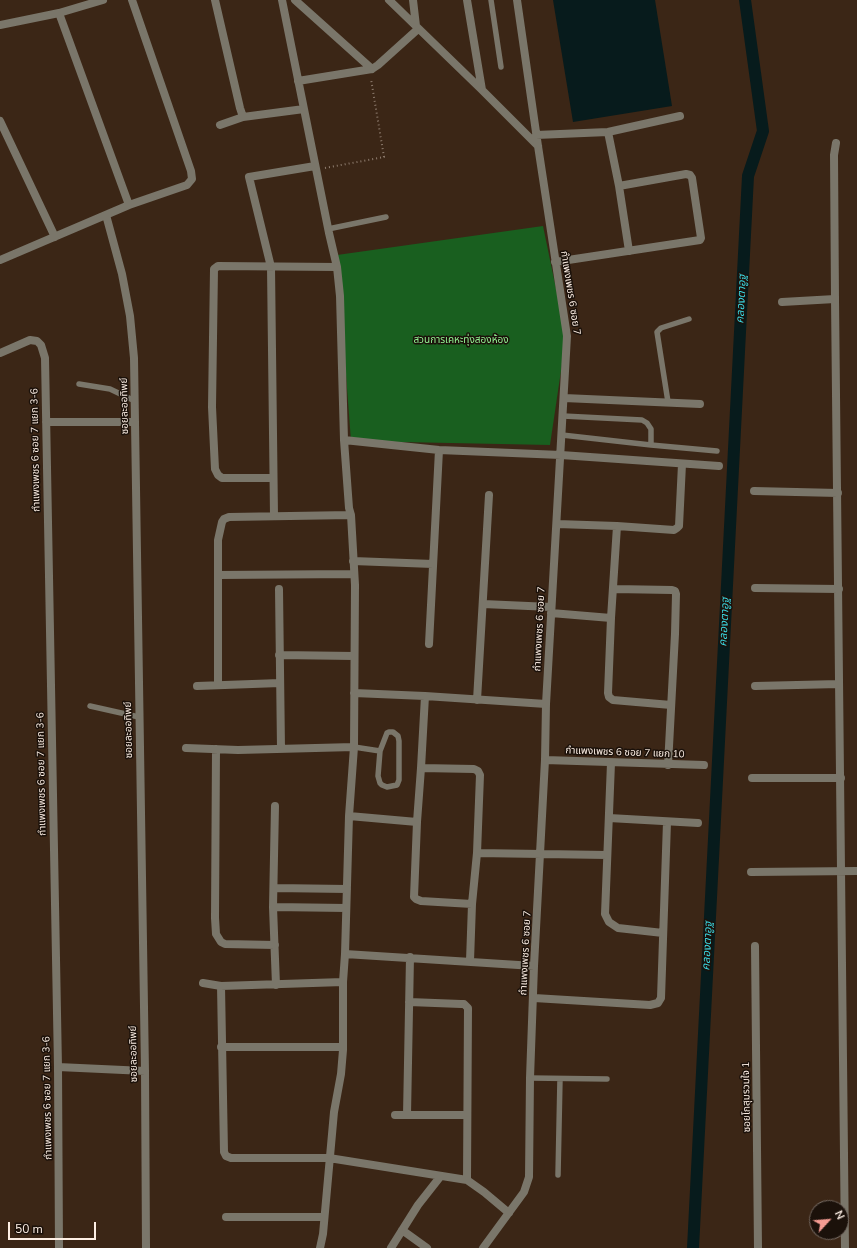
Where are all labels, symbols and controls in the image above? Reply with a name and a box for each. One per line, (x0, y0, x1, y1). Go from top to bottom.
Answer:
street label: กำแพงเพชร 6 ซอย 7 (557, 250, 583, 336)
water label: คลองตาอูฐ (734, 274, 750, 324)
park label: สวนการเคหะทุ่งสองห้อง (413, 335, 509, 347)
street label: ซอยละออทิพย์ (119, 378, 131, 434)
street label: กำแพงเพชร 6 ซอย 7 แยก 3-6 (29, 388, 43, 512)
street label: กำแพงเพชร 6 ซอย 7 (532, 586, 548, 672)
water label: คลองตาอูฐ (717, 597, 733, 647)
street label: ซอยละออทิพย์ (123, 702, 135, 758)
street label: กำแพงเพชร 6 ซอย 7 แยก 3-6 (35, 712, 49, 836)
street label: กำแพงเพชร 6 ซอย 7 แยก 10 (565, 745, 685, 761)
street label: กำแพงเพชร 6 ซอย 7 (518, 910, 534, 996)
water label: คลองตาอูฐ (700, 921, 716, 971)
street label: ซอยละออทิพย์ (128, 1026, 140, 1082)
street label: กำแพงเพชร 6 ซอย 7 แยก 3-6 (41, 1036, 55, 1160)
street label: ซอยโกสุมรวมใจ 1 (740, 1062, 754, 1132)
north arrow (809, 1200, 849, 1240)
text: N (831, 1208, 848, 1222)
scale bar (10, 1214, 98, 1240)
text: 50 m (15, 1221, 43, 1237)

